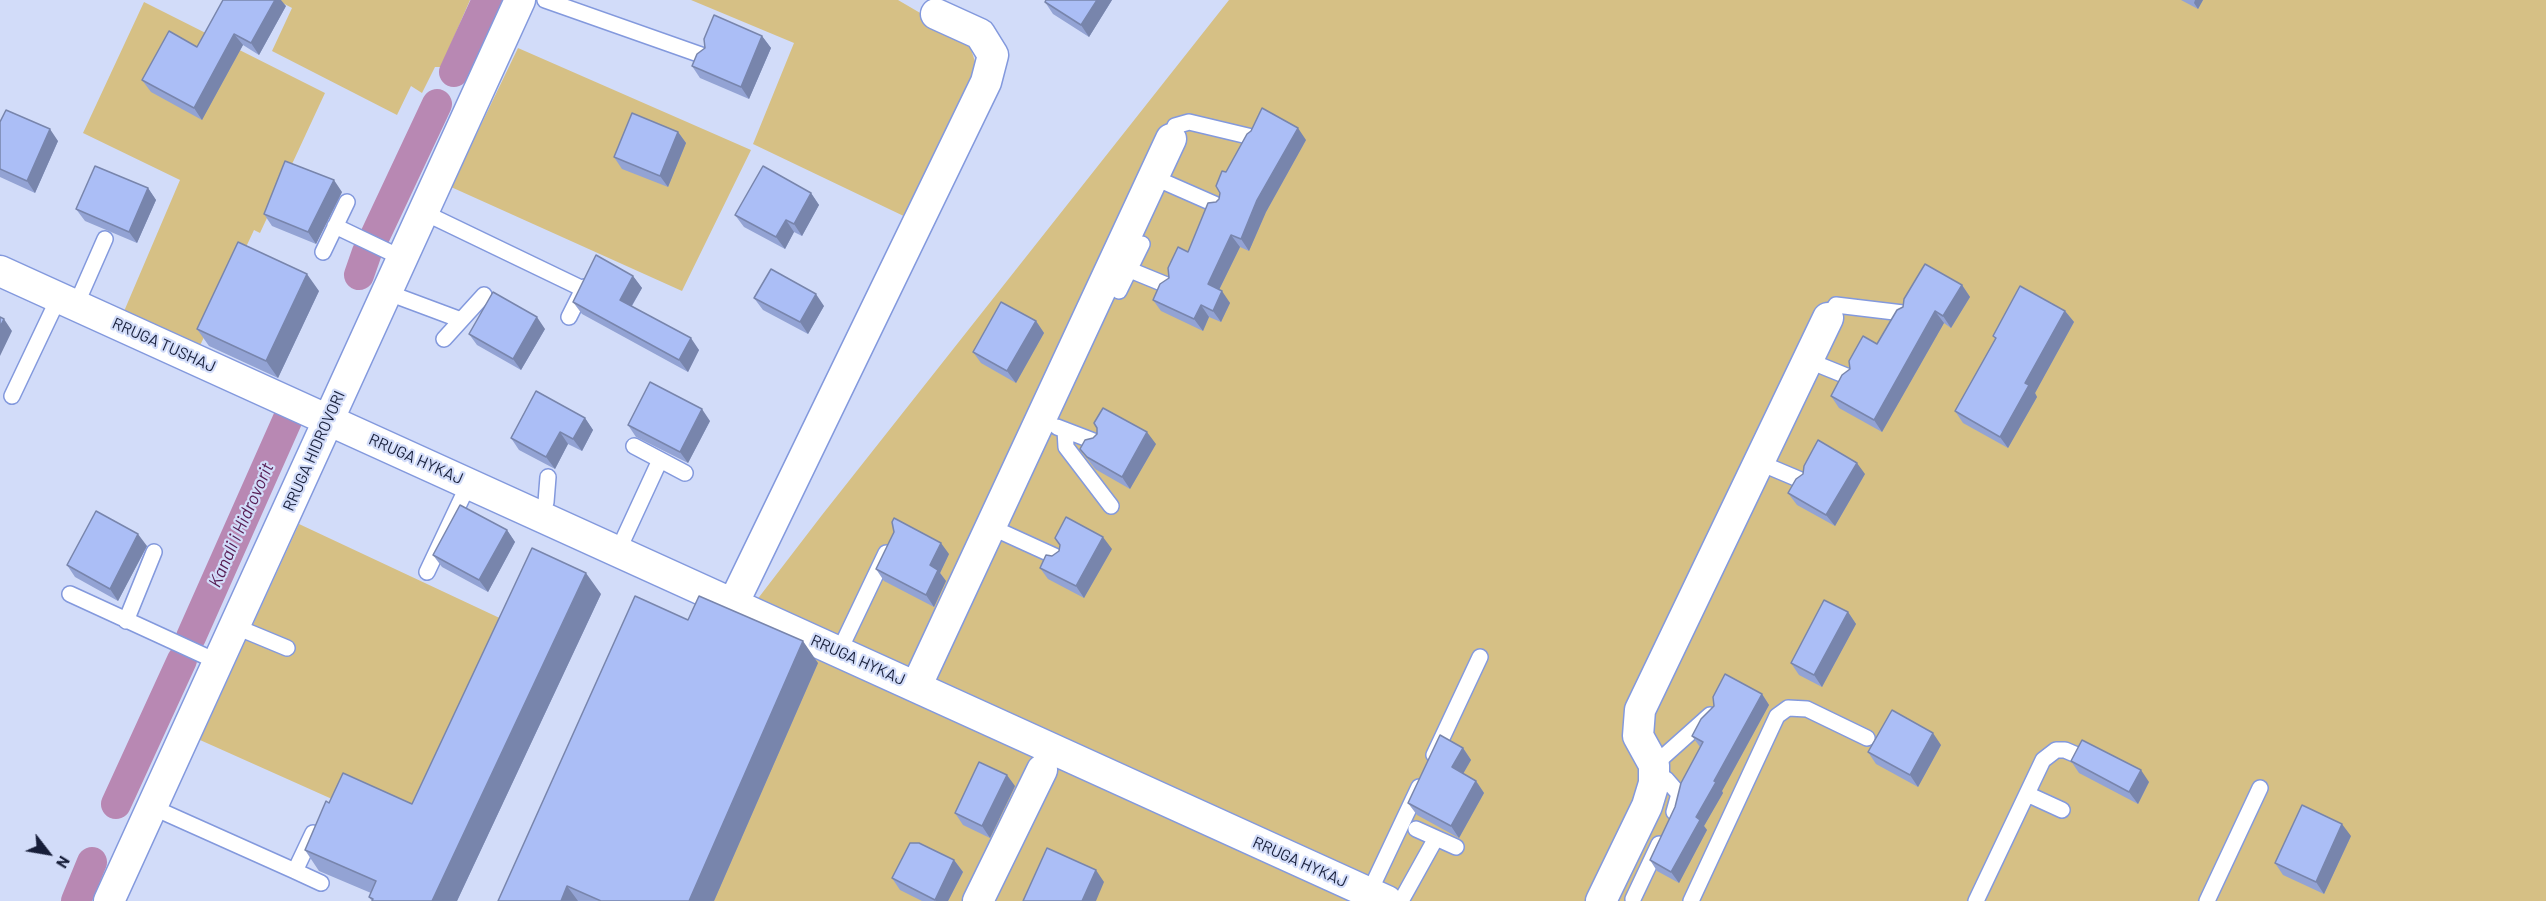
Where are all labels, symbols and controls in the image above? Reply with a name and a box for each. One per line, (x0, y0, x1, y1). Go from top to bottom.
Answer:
street label: RRUGA TUSHAJ (109, 314, 219, 376)
street label: RRUGA HIDROVORI (279, 388, 349, 514)
street label: RRUGA HYKAJ (366, 430, 466, 488)
water label: Kanali i Hidrovorit (204, 459, 278, 591)
street label: RRUGA HYKAJ (808, 631, 908, 689)
north arrow (18, 823, 78, 883)
street label: RRUGA HYKAJ (1250, 833, 1350, 891)
text: N (53, 853, 75, 872)

